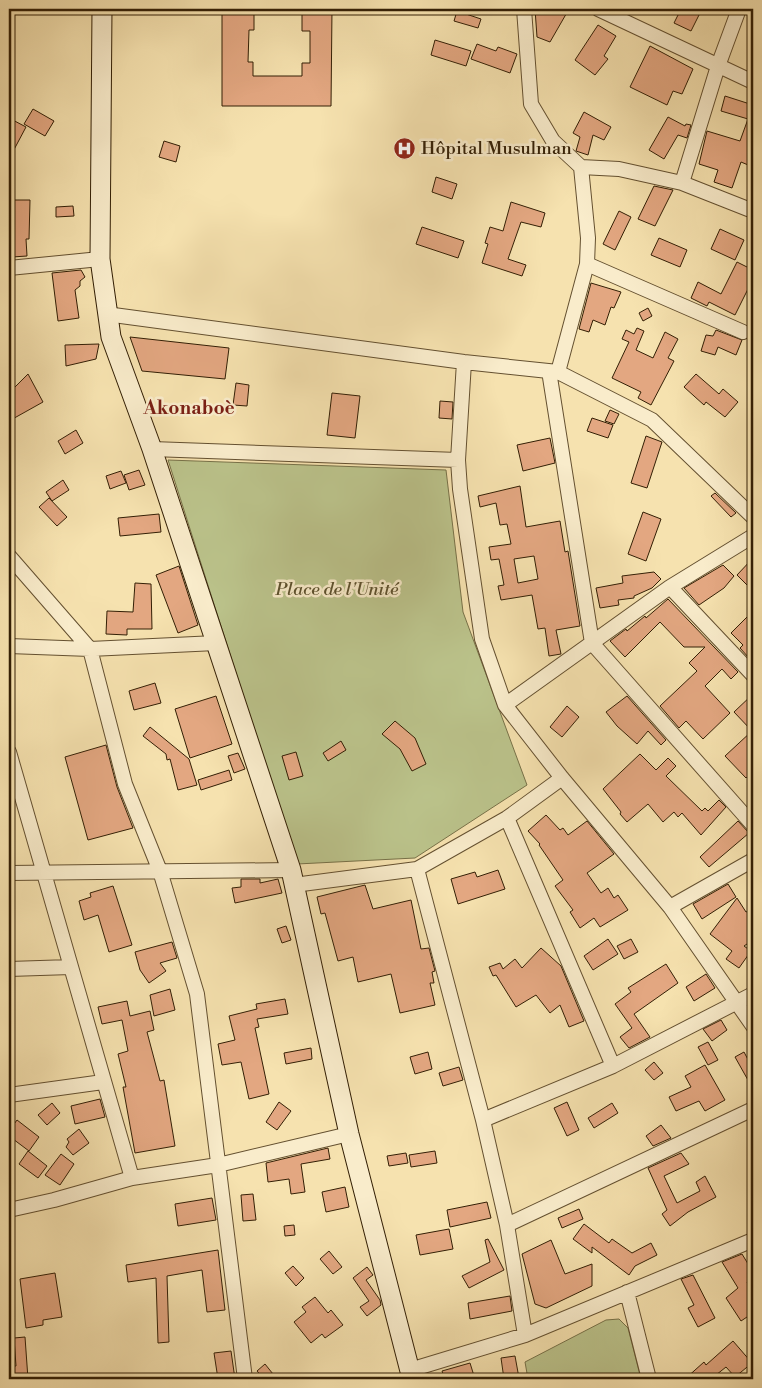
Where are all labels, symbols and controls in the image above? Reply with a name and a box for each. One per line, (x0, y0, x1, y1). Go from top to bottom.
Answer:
hospital icon: Hôpital Musulman (393, 136, 417, 160)
place label: Hôpital Musulman (421, 137, 572, 160)
district label: Akonaboè (142, 396, 235, 420)
park label: Place de l'Unité (275, 578, 400, 601)

